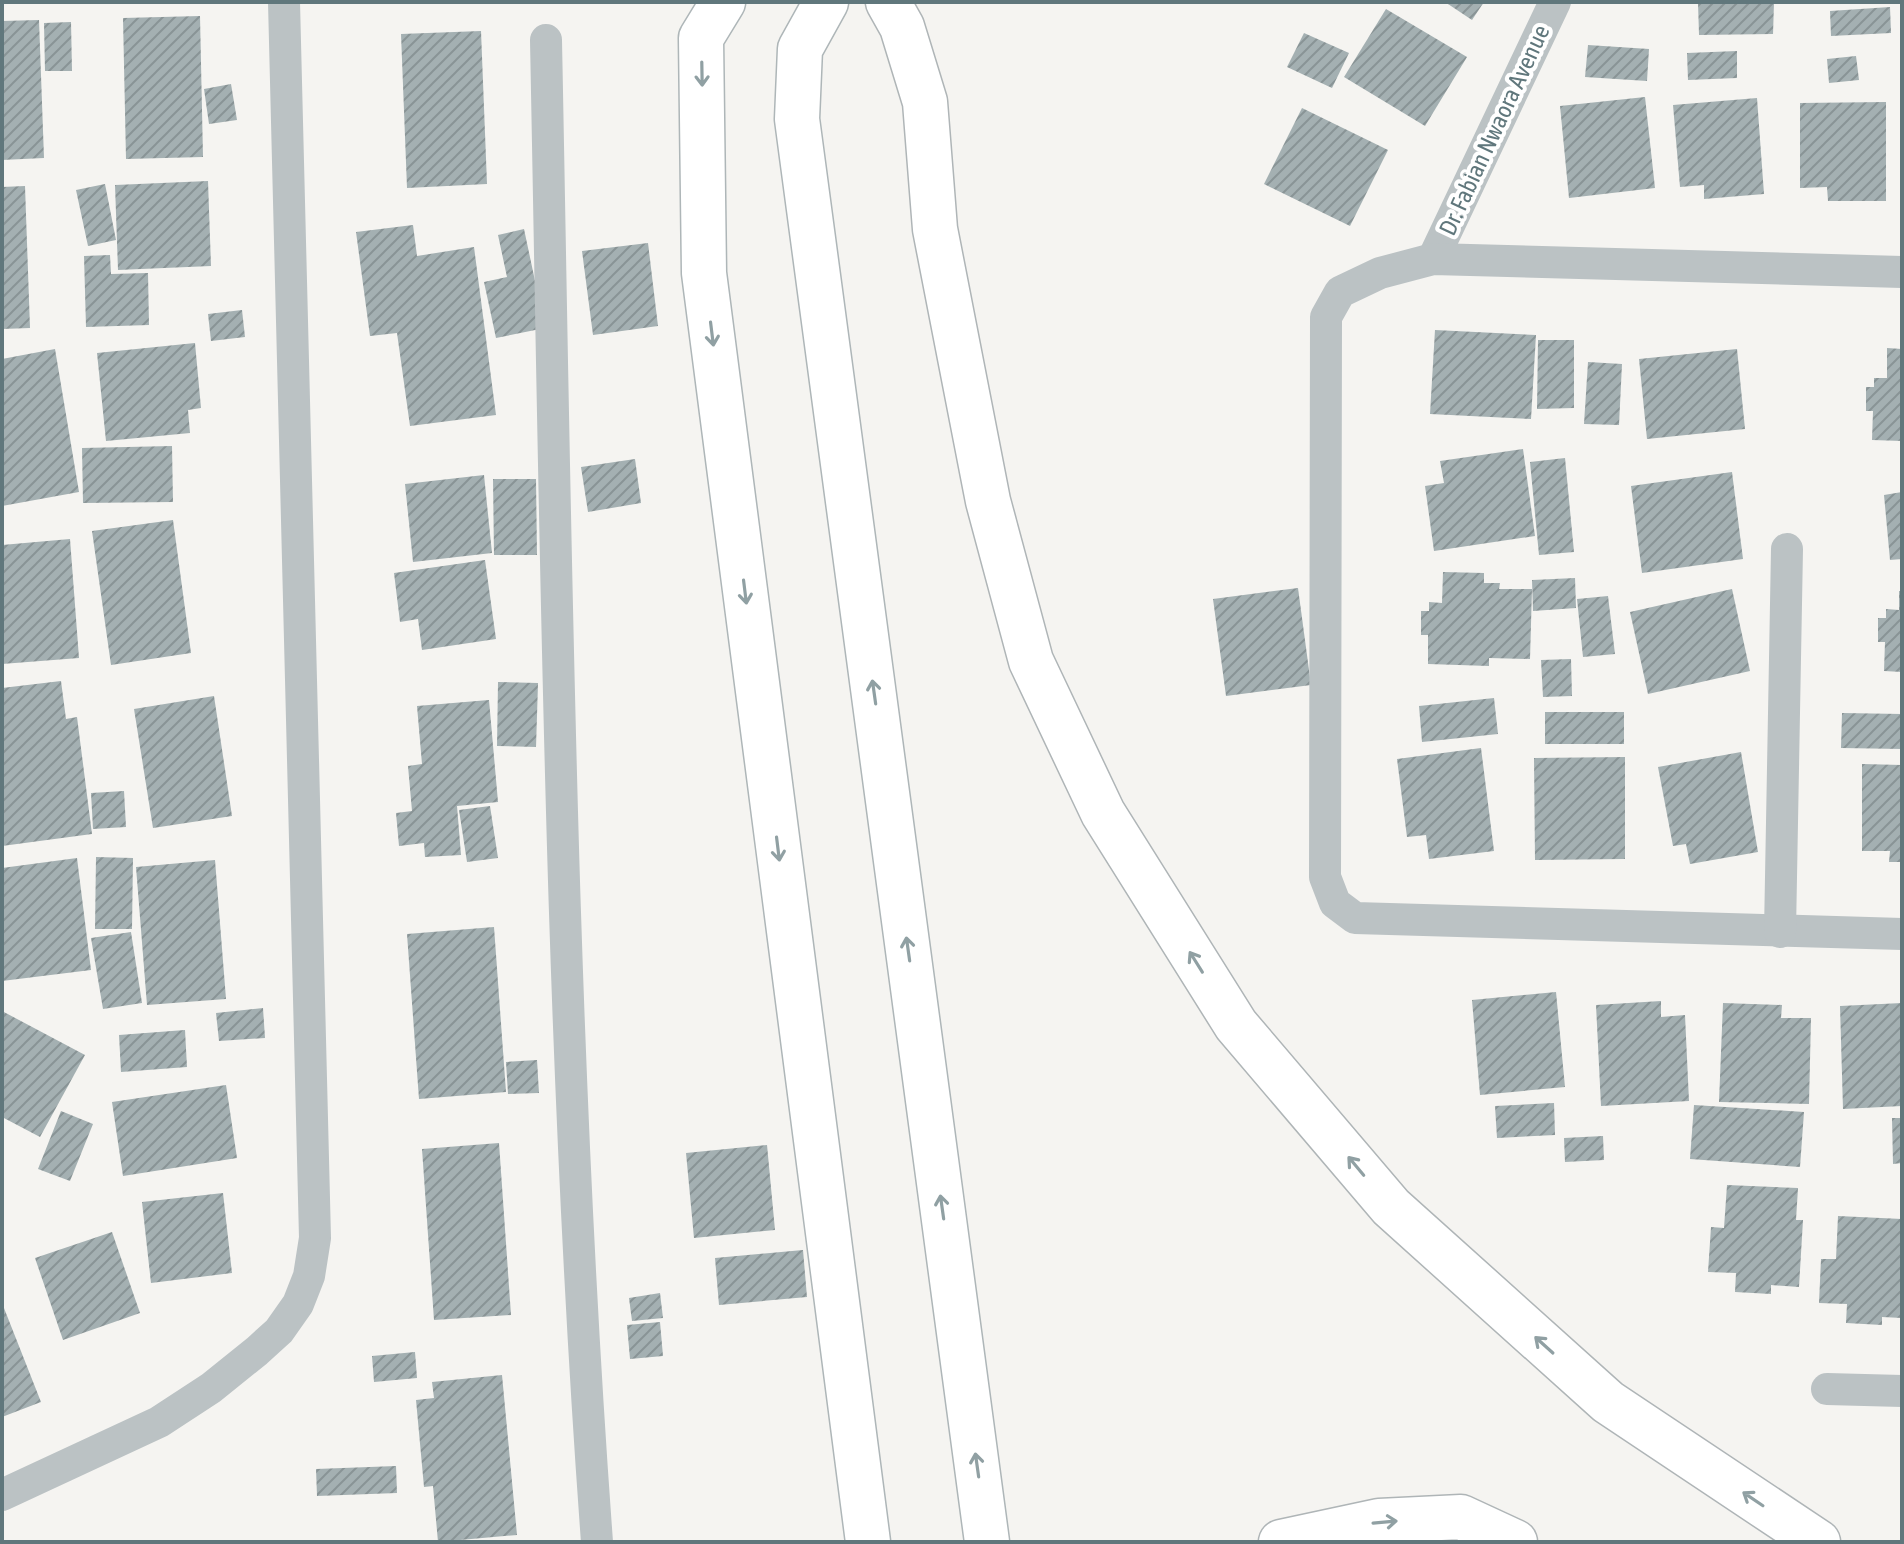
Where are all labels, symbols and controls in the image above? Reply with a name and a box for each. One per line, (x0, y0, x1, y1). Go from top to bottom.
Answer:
street label: Dr. Fabian Nwaora Avenue (1433, 21, 1555, 239)
one-way arrow (694, 60, 710, 87)
one-way arrow (704, 320, 719, 347)
one-way arrow (738, 578, 753, 604)
one-way arrow (866, 679, 881, 705)
one-way arrow (771, 836, 786, 862)
one-way arrow (900, 937, 915, 962)
one-way arrow (1188, 951, 1204, 974)
one-way arrow (1347, 1157, 1365, 1177)
one-way arrow (935, 1194, 950, 1221)
one-way arrow (1535, 1337, 1555, 1355)
one-way arrow (969, 1453, 984, 1478)
one-way arrow (1743, 1491, 1765, 1507)
one-way arrow (1371, 1514, 1398, 1529)

